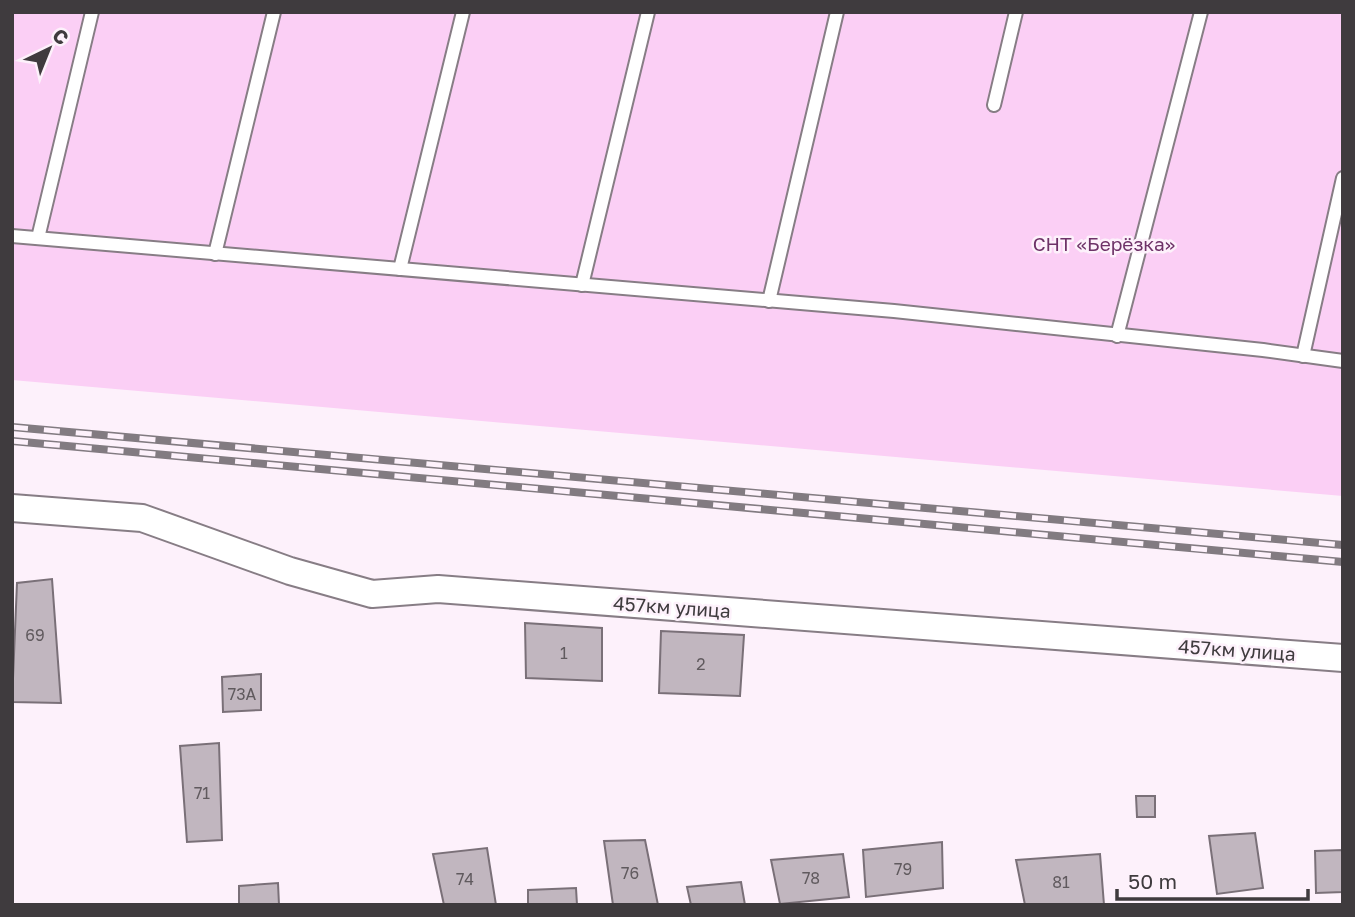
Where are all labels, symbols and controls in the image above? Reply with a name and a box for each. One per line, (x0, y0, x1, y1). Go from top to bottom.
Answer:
north arrow (14, 14, 84, 84)
text: С (48, 23, 74, 49)
park label: СНТ «Берёзка» (1033, 232, 1175, 255)
street label: 457км улица (613, 591, 732, 622)
house number: 69 (25, 625, 45, 645)
street label: 457км улица (1178, 634, 1297, 665)
house number: 1 (560, 643, 568, 663)
house number: 2 (696, 654, 706, 674)
house number: 73А (228, 684, 257, 704)
house number: 71 (194, 783, 210, 803)
scale bar (1117, 858, 1308, 902)
house number: 79 (894, 859, 912, 879)
house number: 76 (621, 863, 639, 883)
house number: 78 (802, 868, 820, 888)
text: 50 m (1128, 868, 1177, 894)
house number: 74 (456, 869, 474, 889)
house number: 81 (1052, 872, 1070, 892)

